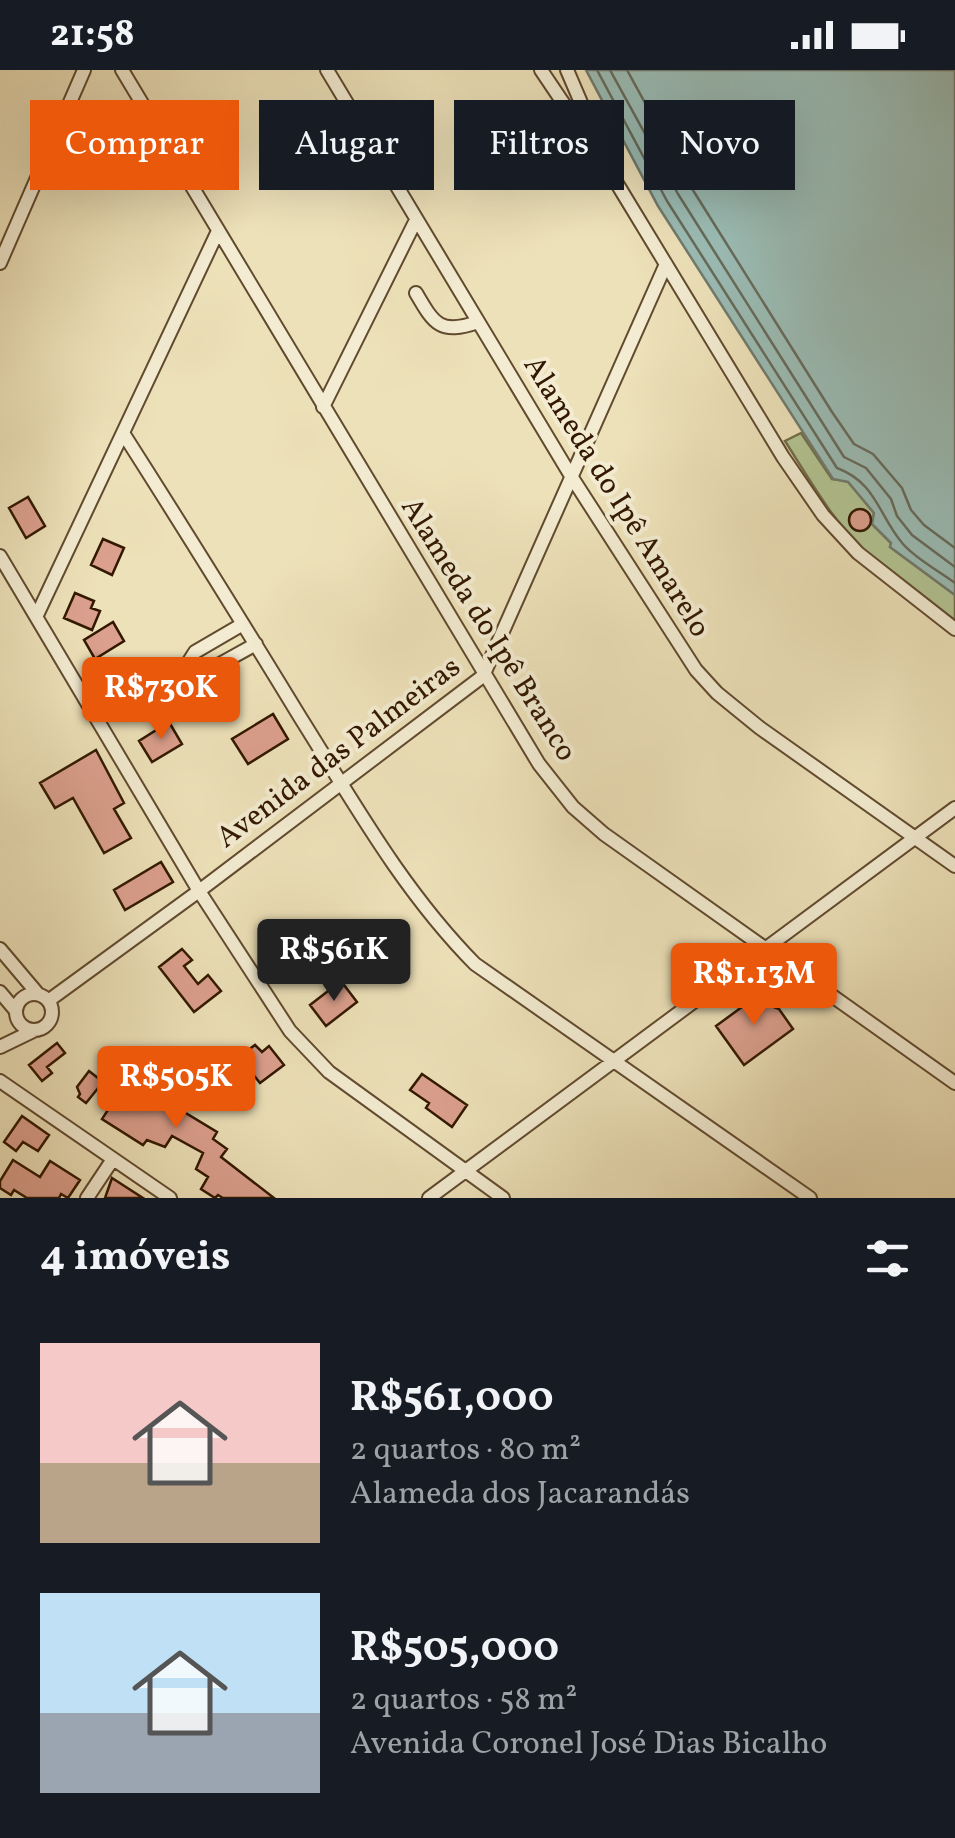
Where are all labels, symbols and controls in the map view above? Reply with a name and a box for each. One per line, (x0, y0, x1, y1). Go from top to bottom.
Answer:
text: 21:58 (50, 9, 135, 62)
chip: Comprar (30, 100, 239, 190)
chip: Alugar (259, 100, 434, 190)
chip: Filtros (454, 100, 624, 190)
chip: Novo (644, 100, 795, 190)
street label: Alameda do Ipê Amarelo (512, 348, 720, 646)
street label: Alameda do Ipê Branco (390, 490, 586, 770)
street label: Avenida das Palmeiras (208, 647, 470, 859)
pin: R$730K (80, 657, 242, 742)
text: R$730K (104, 667, 218, 711)
pin: R$561K (253, 919, 415, 1004)
text: R$561K (279, 929, 389, 973)
pin: R$1.13M (662, 943, 846, 1028)
text: R$1.13M (693, 953, 815, 997)
pin: R$505K (95, 1046, 257, 1131)
text: R$505K (119, 1056, 233, 1100)
text: 4 imóveis (40, 1229, 230, 1288)
icon: filters (860, 1231, 915, 1286)
text: R$561,000 (350, 1370, 554, 1429)
icon: home (120, 1383, 240, 1503)
text: 2 quartos · 80 m² (350, 1429, 581, 1473)
text: Alameda dos Jacarandás (350, 1473, 690, 1517)
text: R$505,000 (350, 1620, 559, 1679)
icon: home (120, 1633, 240, 1753)
text: 2 quartos · 58 m² (350, 1679, 577, 1723)
text: Avenida Coronel José Dias Bicalho (350, 1723, 827, 1767)

